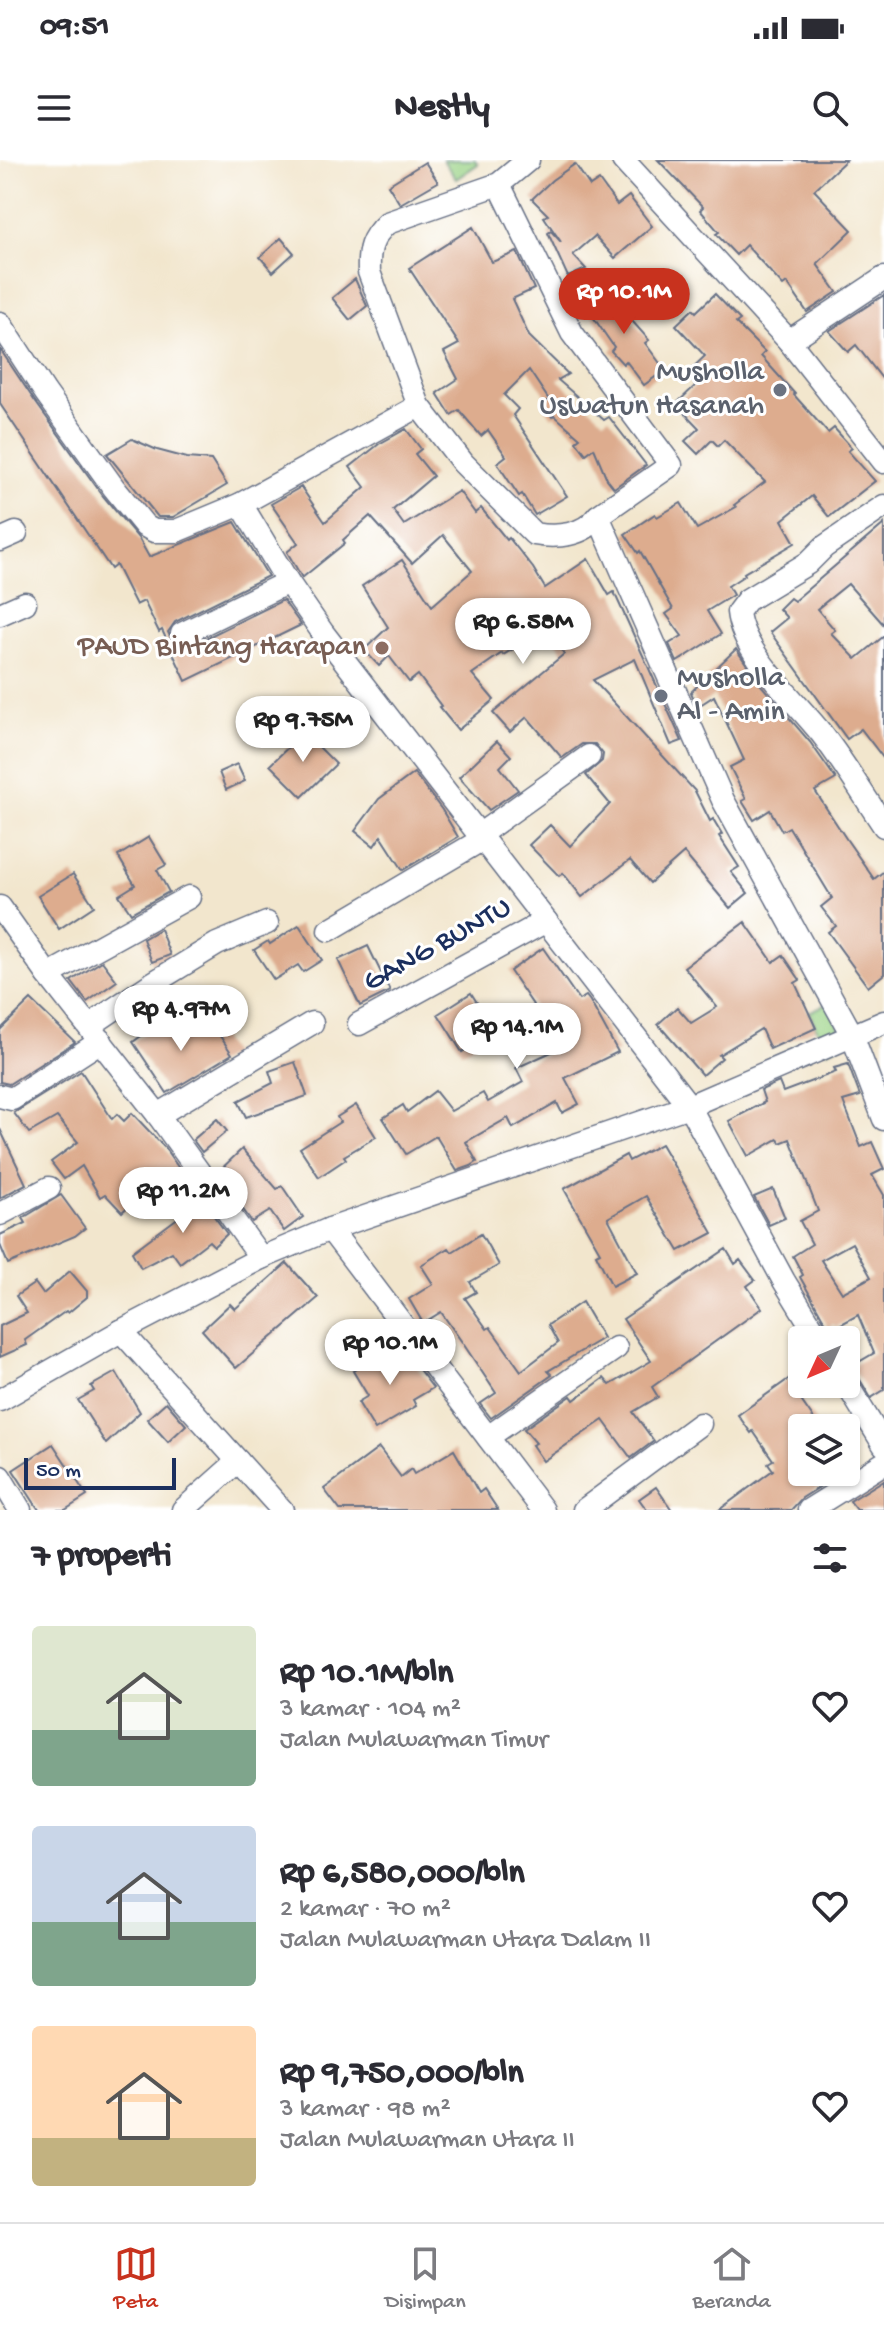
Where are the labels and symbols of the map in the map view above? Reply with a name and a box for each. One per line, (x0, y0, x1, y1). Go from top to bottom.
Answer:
pin: Rp 10.1M (541, 268, 707, 336)
place label: Musholla Uswatun Hasanah (540, 356, 765, 425)
marker: Musholla Uswatun Hasanah (771, 381, 789, 399)
pin: Rp 6.58M (440, 598, 606, 666)
place label: PAUD Bintang Harapan (77, 631, 366, 666)
marker: PAUD Bintang Harapan (373, 639, 391, 657)
place label: Musholla Al - Amin (677, 662, 786, 731)
marker: Musholla Al - Amin (652, 687, 670, 705)
pin: Rp 9.75M (220, 696, 386, 764)
street label: GANG BUNTU (358, 891, 518, 1001)
pin: Rp 4.97M (98, 985, 264, 1053)
pin: Rp 14.1M (434, 1003, 600, 1071)
pin: Rp 11.2M (100, 1167, 266, 1235)
pin: Rp 10.1M (307, 1319, 473, 1387)
north arrow (788, 1326, 860, 1398)
scale bar (24, 1454, 176, 1490)

